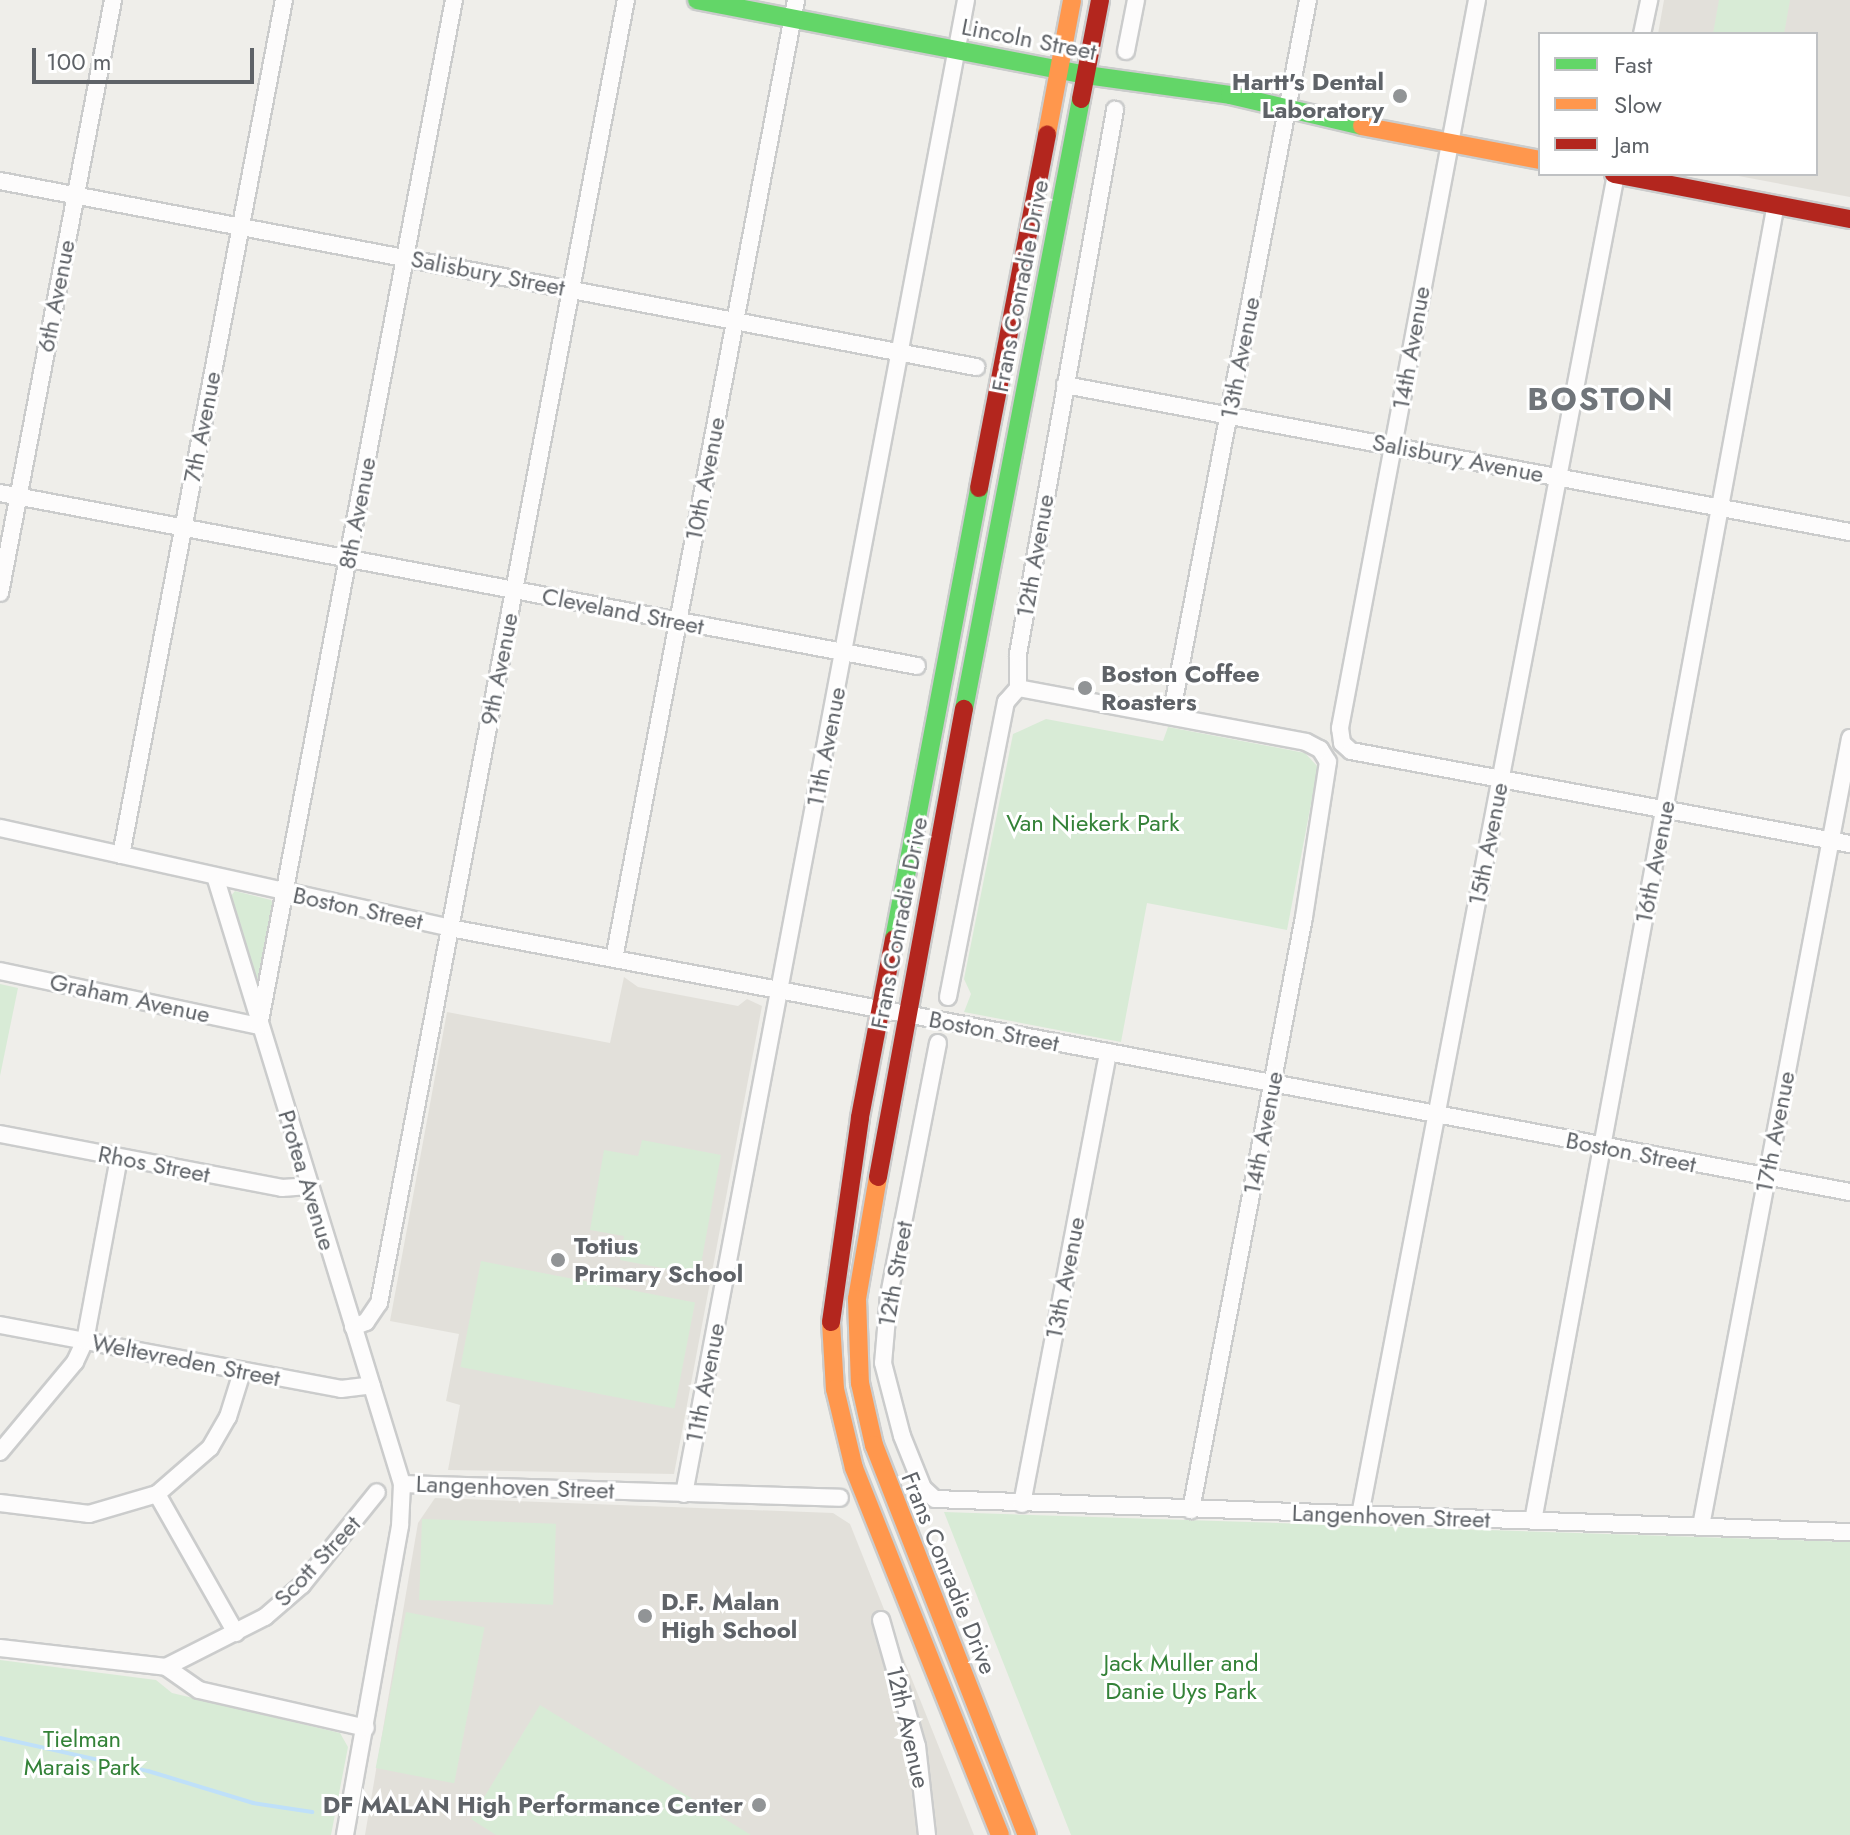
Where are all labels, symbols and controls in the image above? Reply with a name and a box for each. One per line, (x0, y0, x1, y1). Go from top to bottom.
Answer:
street label: Lincoln Street (959, 12, 1099, 66)
scale bar (36, 32, 258, 82)
legend (1538, 32, 1818, 176)
text: 100 m (46, 44, 112, 79)
text: Fast (1614, 47, 1652, 82)
place label: Hartt's Dental Laboratory (1232, 68, 1384, 124)
marker: Hartt's Dental Laboratory (1391, 87, 1409, 105)
text: Slow (1614, 87, 1662, 122)
text: Jam (1614, 127, 1650, 162)
street label: Frans Conradie Drive (985, 177, 1055, 395)
street label: 6th Avenue (31, 237, 81, 355)
street label: Salisbury Street (408, 244, 568, 302)
street label: 14th Avenue (1386, 284, 1436, 412)
street label: 13th Avenue (1214, 294, 1266, 422)
street label: 7th Avenue (177, 369, 227, 485)
district label: BOSTON (1527, 380, 1675, 418)
street label: 10th Avenue (679, 415, 731, 543)
street label: Salisbury Avenue (1370, 427, 1546, 489)
street label: 8th Avenue (332, 455, 382, 571)
street label: 12th Avenue (1010, 492, 1060, 620)
street label: Cleveland Street (540, 581, 706, 641)
street label: 9th Avenue (474, 610, 524, 728)
place label: Boston Coffee Roasters (1101, 660, 1260, 716)
marker: Boston Coffee Roasters (1076, 679, 1094, 697)
street label: 11th Avenue (800, 684, 852, 810)
street label: 15th Avenue (1462, 780, 1514, 908)
street label: 16th Avenue (1629, 798, 1681, 926)
park label: Van Niekerk Park (1006, 809, 1180, 837)
street label: Frans Conradie Drive (864, 814, 934, 1032)
street label: Boston Street (290, 880, 426, 936)
street label: Graham Avenue (47, 967, 213, 1029)
street label: Boston Street (926, 1004, 1062, 1058)
street label: 14th Avenue (1237, 1069, 1289, 1197)
street label: 17th Avenue (1749, 1069, 1801, 1195)
street label: Protea Avenue (272, 1106, 342, 1254)
street label: Boston Street (1563, 1125, 1699, 1179)
street label: Rhos Street (96, 1139, 212, 1189)
street label: 13th Avenue (1039, 1214, 1091, 1342)
street label: 12th Street (872, 1219, 918, 1329)
place label: Totius Primary School (574, 1232, 743, 1288)
marker: Totius Primary School (549, 1251, 567, 1269)
street label: 11th Avenue (679, 1320, 731, 1446)
street label: Weltevreden Street (89, 1328, 283, 1392)
street label: Frans Conradie Drive (895, 1468, 1003, 1678)
street label: Langenhoven Street (415, 1469, 615, 1505)
street label: Langenhoven Street (1291, 1498, 1491, 1534)
street label: Scott Street (268, 1510, 366, 1612)
place label: D.F. Malan High School (661, 1588, 797, 1644)
marker: D.F. Malan High School (636, 1607, 654, 1625)
park label: Jack Muller and Danie Uys Park (1103, 1649, 1259, 1705)
street label: 12th Avenue (880, 1663, 936, 1791)
park label: Tielman Marais Park (24, 1725, 140, 1781)
place label: DF MALAN High Performance Center (323, 1791, 743, 1819)
marker: DF MALAN High Performance Center (750, 1796, 768, 1814)

